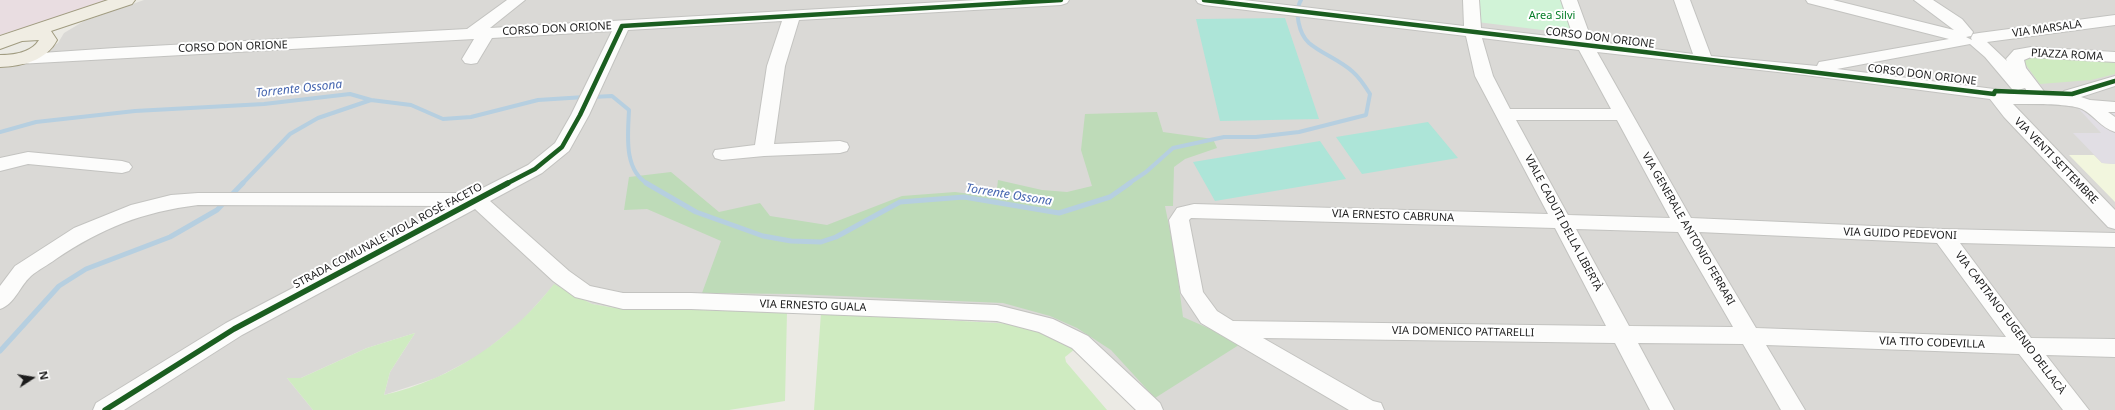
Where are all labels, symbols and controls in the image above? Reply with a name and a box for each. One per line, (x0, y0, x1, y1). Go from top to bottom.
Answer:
park label: Area Silvi (1529, 9, 1575, 23)
street label: VIA MARSALA (2011, 18, 2083, 40)
street label: CORSO DON ORIONE (502, 20, 612, 38)
street label: CORSO DON ORIONE (1545, 25, 1655, 51)
street label: CORSO DON ORIONE (178, 38, 288, 56)
street label: PIAZZA ROMA (2031, 47, 2103, 63)
street label: CORSO DON ORIONE (1867, 62, 1977, 88)
water label: Torrente Ossona (255, 77, 343, 101)
street label: VIA VENTI SETTEMBRE (2011, 115, 2101, 207)
street label: VIA GENERALE ANTONIO FERRARI (1639, 150, 1737, 308)
street label: VIALE CADUTI DELLA LIBERTÀ (1521, 153, 1605, 293)
street label: STRADA COMUNALE VIOLA ROSÈ FACETO (291, 180, 485, 292)
water label: Torrente Ossona (965, 181, 1053, 209)
street label: VIA ERNESTO CABRUNA (1332, 207, 1454, 225)
street label: VIA GUIDO PEDEVONI (1843, 225, 1957, 243)
street label: VIA CAPITANO EUGENIO DELLACÀ (1952, 249, 2068, 397)
street label: VIA ERNESTO GUALA (759, 298, 867, 314)
street label: VIA DOMENICO PATTARELLI (1392, 324, 1534, 340)
street label: VIA TITO CODEVILLA (1879, 335, 1985, 351)
north arrow (12, 358, 52, 398)
text: N (36, 369, 52, 381)

